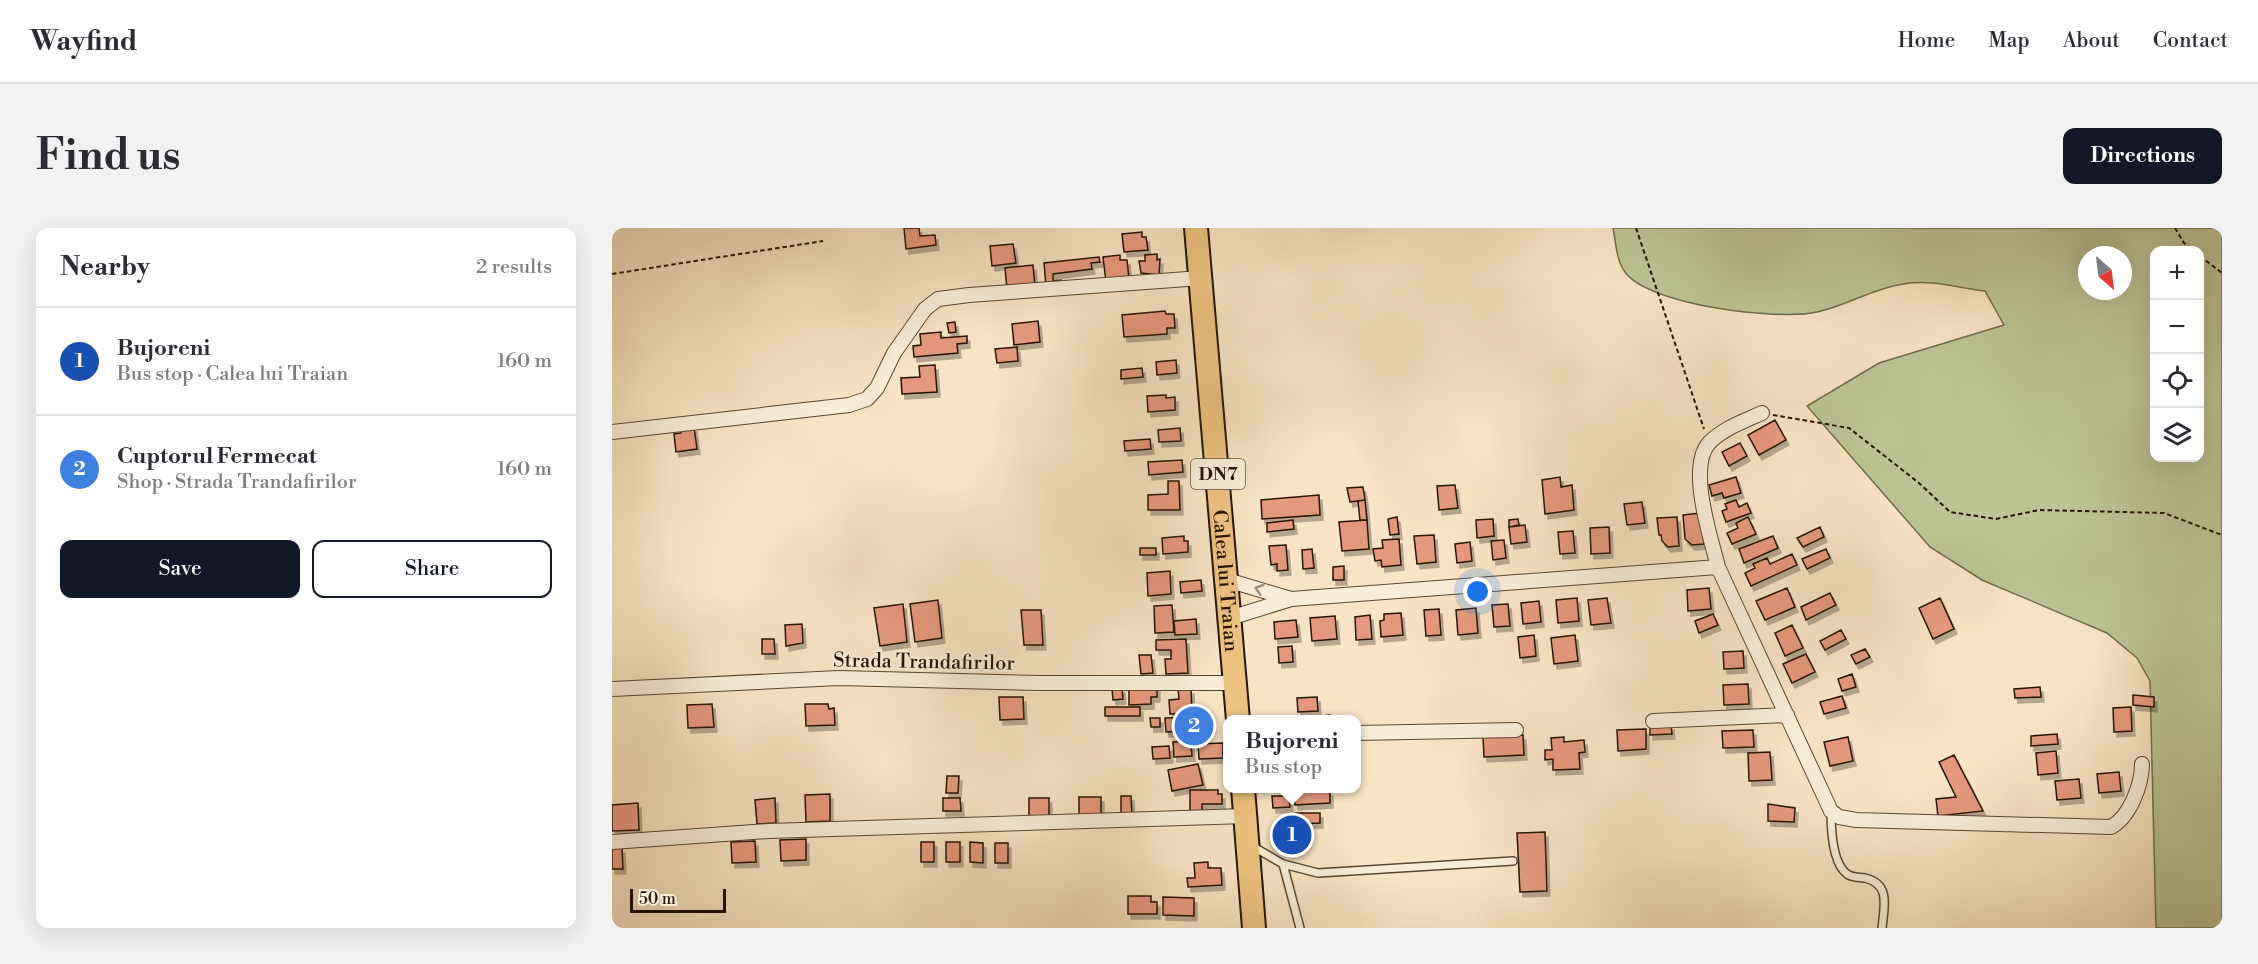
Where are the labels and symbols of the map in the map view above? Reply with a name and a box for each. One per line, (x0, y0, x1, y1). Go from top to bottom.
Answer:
north arrow (2078, 246, 2132, 300)
road number: DN7 (1191, 459, 1245, 489)
street label: Calea lui Traian (1206, 509, 1243, 653)
your location (1463, 577, 1492, 606)
one-way arrow (1254, 584, 1265, 596)
street label: Strada Trandafirilor (833, 648, 1015, 677)
pin: 2 (1174, 704, 1214, 748)
pin: 1 (1272, 812, 1312, 858)
scale bar (630, 886, 726, 914)

